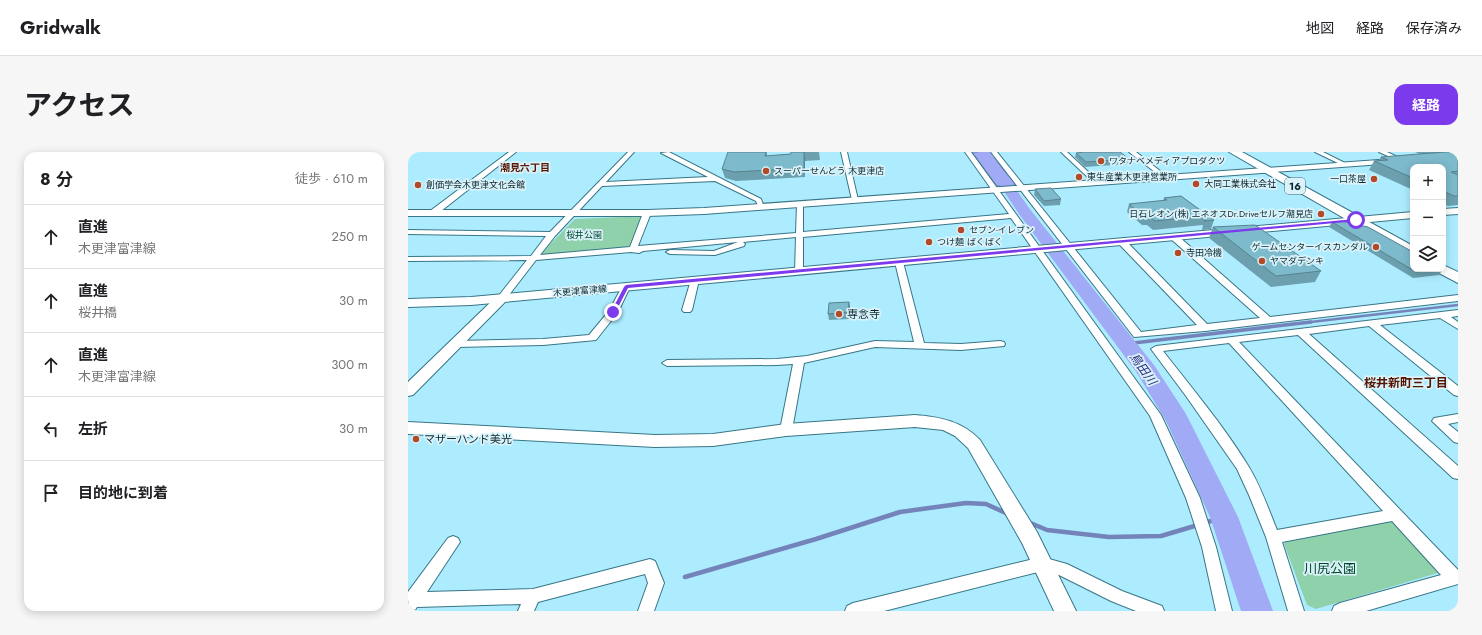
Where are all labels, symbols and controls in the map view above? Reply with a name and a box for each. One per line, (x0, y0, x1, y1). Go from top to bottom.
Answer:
text: Gridwalk (20, 14, 101, 41)
text: 地図 (1306, 18, 1334, 38)
text: 経路 (1356, 18, 1384, 38)
text: 保存済み (1406, 18, 1462, 38)
button: 経路 (1394, 84, 1458, 125)
text: アクセス (24, 85, 135, 126)
place label: ワタナベメディアプロダクツ (1109, 154, 1225, 167)
marker: ワタナベメディアプロダクツ (1096, 156, 1106, 166)
district label: 潮見六丁目 (500, 160, 550, 175)
place label: スーパーせんどう 木更津店 (774, 164, 884, 177)
map controls (1410, 164, 1446, 272)
button: + (1410, 164, 1446, 200)
marker: スーパーせんどう 木更津店 (761, 166, 771, 176)
text: 8 分 (40, 167, 73, 191)
text: 徒歩 · 610 m (295, 169, 368, 188)
place label: 東生産業木更津営業所 (1087, 170, 1177, 183)
marker: 東生産業木更津営業所 (1074, 172, 1084, 182)
place label: 一口茶屋 (1330, 172, 1366, 185)
marker: 一口茶屋 (1369, 174, 1379, 184)
place label: 大同工業株式会社 (1204, 177, 1276, 190)
place label: 創価学会木更津文化会館 (426, 178, 525, 191)
road number: 16 (1285, 178, 1305, 194)
marker: 大同工業株式会社 (1191, 179, 1201, 189)
marker: 創価学会木更津文化会館 (413, 180, 423, 190)
button: − (1410, 200, 1446, 236)
place label: 日石レオン(株) エネオスDr.Driveセルフ潮見店 (1129, 207, 1313, 220)
marker: 日石レオン(株) エネオスDr.Driveセルフ潮見店 (1316, 209, 1326, 219)
route start (1347, 211, 1365, 229)
text: 直進 (78, 216, 108, 238)
place label: セブン-イレブン (969, 223, 1034, 236)
marker: セブン-イレブン (956, 225, 966, 235)
icon: ahead (40, 226, 62, 248)
text: 250 m (331, 227, 368, 246)
park label: 桜井公園 (566, 228, 602, 241)
place label: つけ麺 ばくばく (937, 235, 1003, 248)
button: layers (1410, 236, 1446, 272)
marker: つけ麺 ばくばく (924, 237, 934, 247)
text: 木更津富津線 (78, 239, 156, 258)
place label: ゲームセンターイスカンダル (1252, 240, 1368, 253)
marker: ゲームセンターイスカンダル (1371, 242, 1381, 252)
place label: 寺田冷機 (1186, 246, 1222, 259)
marker: 寺田冷機 (1173, 248, 1183, 258)
place label: ヤマダデンキ (1270, 254, 1324, 267)
marker: ヤマダデンキ (1257, 256, 1267, 266)
text: 直進 (78, 280, 108, 302)
street label: 木更津富津線 (552, 282, 608, 299)
icon: ahead (40, 290, 62, 312)
text: 30 m (339, 291, 368, 310)
text: 桜井橋 (78, 303, 117, 322)
route end (604, 303, 622, 321)
place label: 専念寺 (847, 306, 880, 322)
marker: 専念寺 (834, 309, 844, 319)
text: 直進 (78, 344, 108, 366)
water label: 鳥田川 (1125, 349, 1162, 390)
icon: ahead (40, 354, 62, 376)
text: 300 m (331, 355, 368, 374)
text: 木更津富津線 (78, 367, 156, 386)
district label: 桜井新町三丁目 (1364, 374, 1448, 392)
icon: left (40, 418, 62, 440)
text: 左折 (78, 418, 108, 440)
text: 30 m (339, 419, 368, 438)
place label: マザーハンド美光 (424, 431, 512, 447)
marker: マザーハンド美光 (411, 434, 421, 444)
icon: arrive (40, 482, 62, 504)
text: 目的地に到着 (78, 482, 168, 504)
park label: 川尻公園 (1304, 559, 1356, 578)

